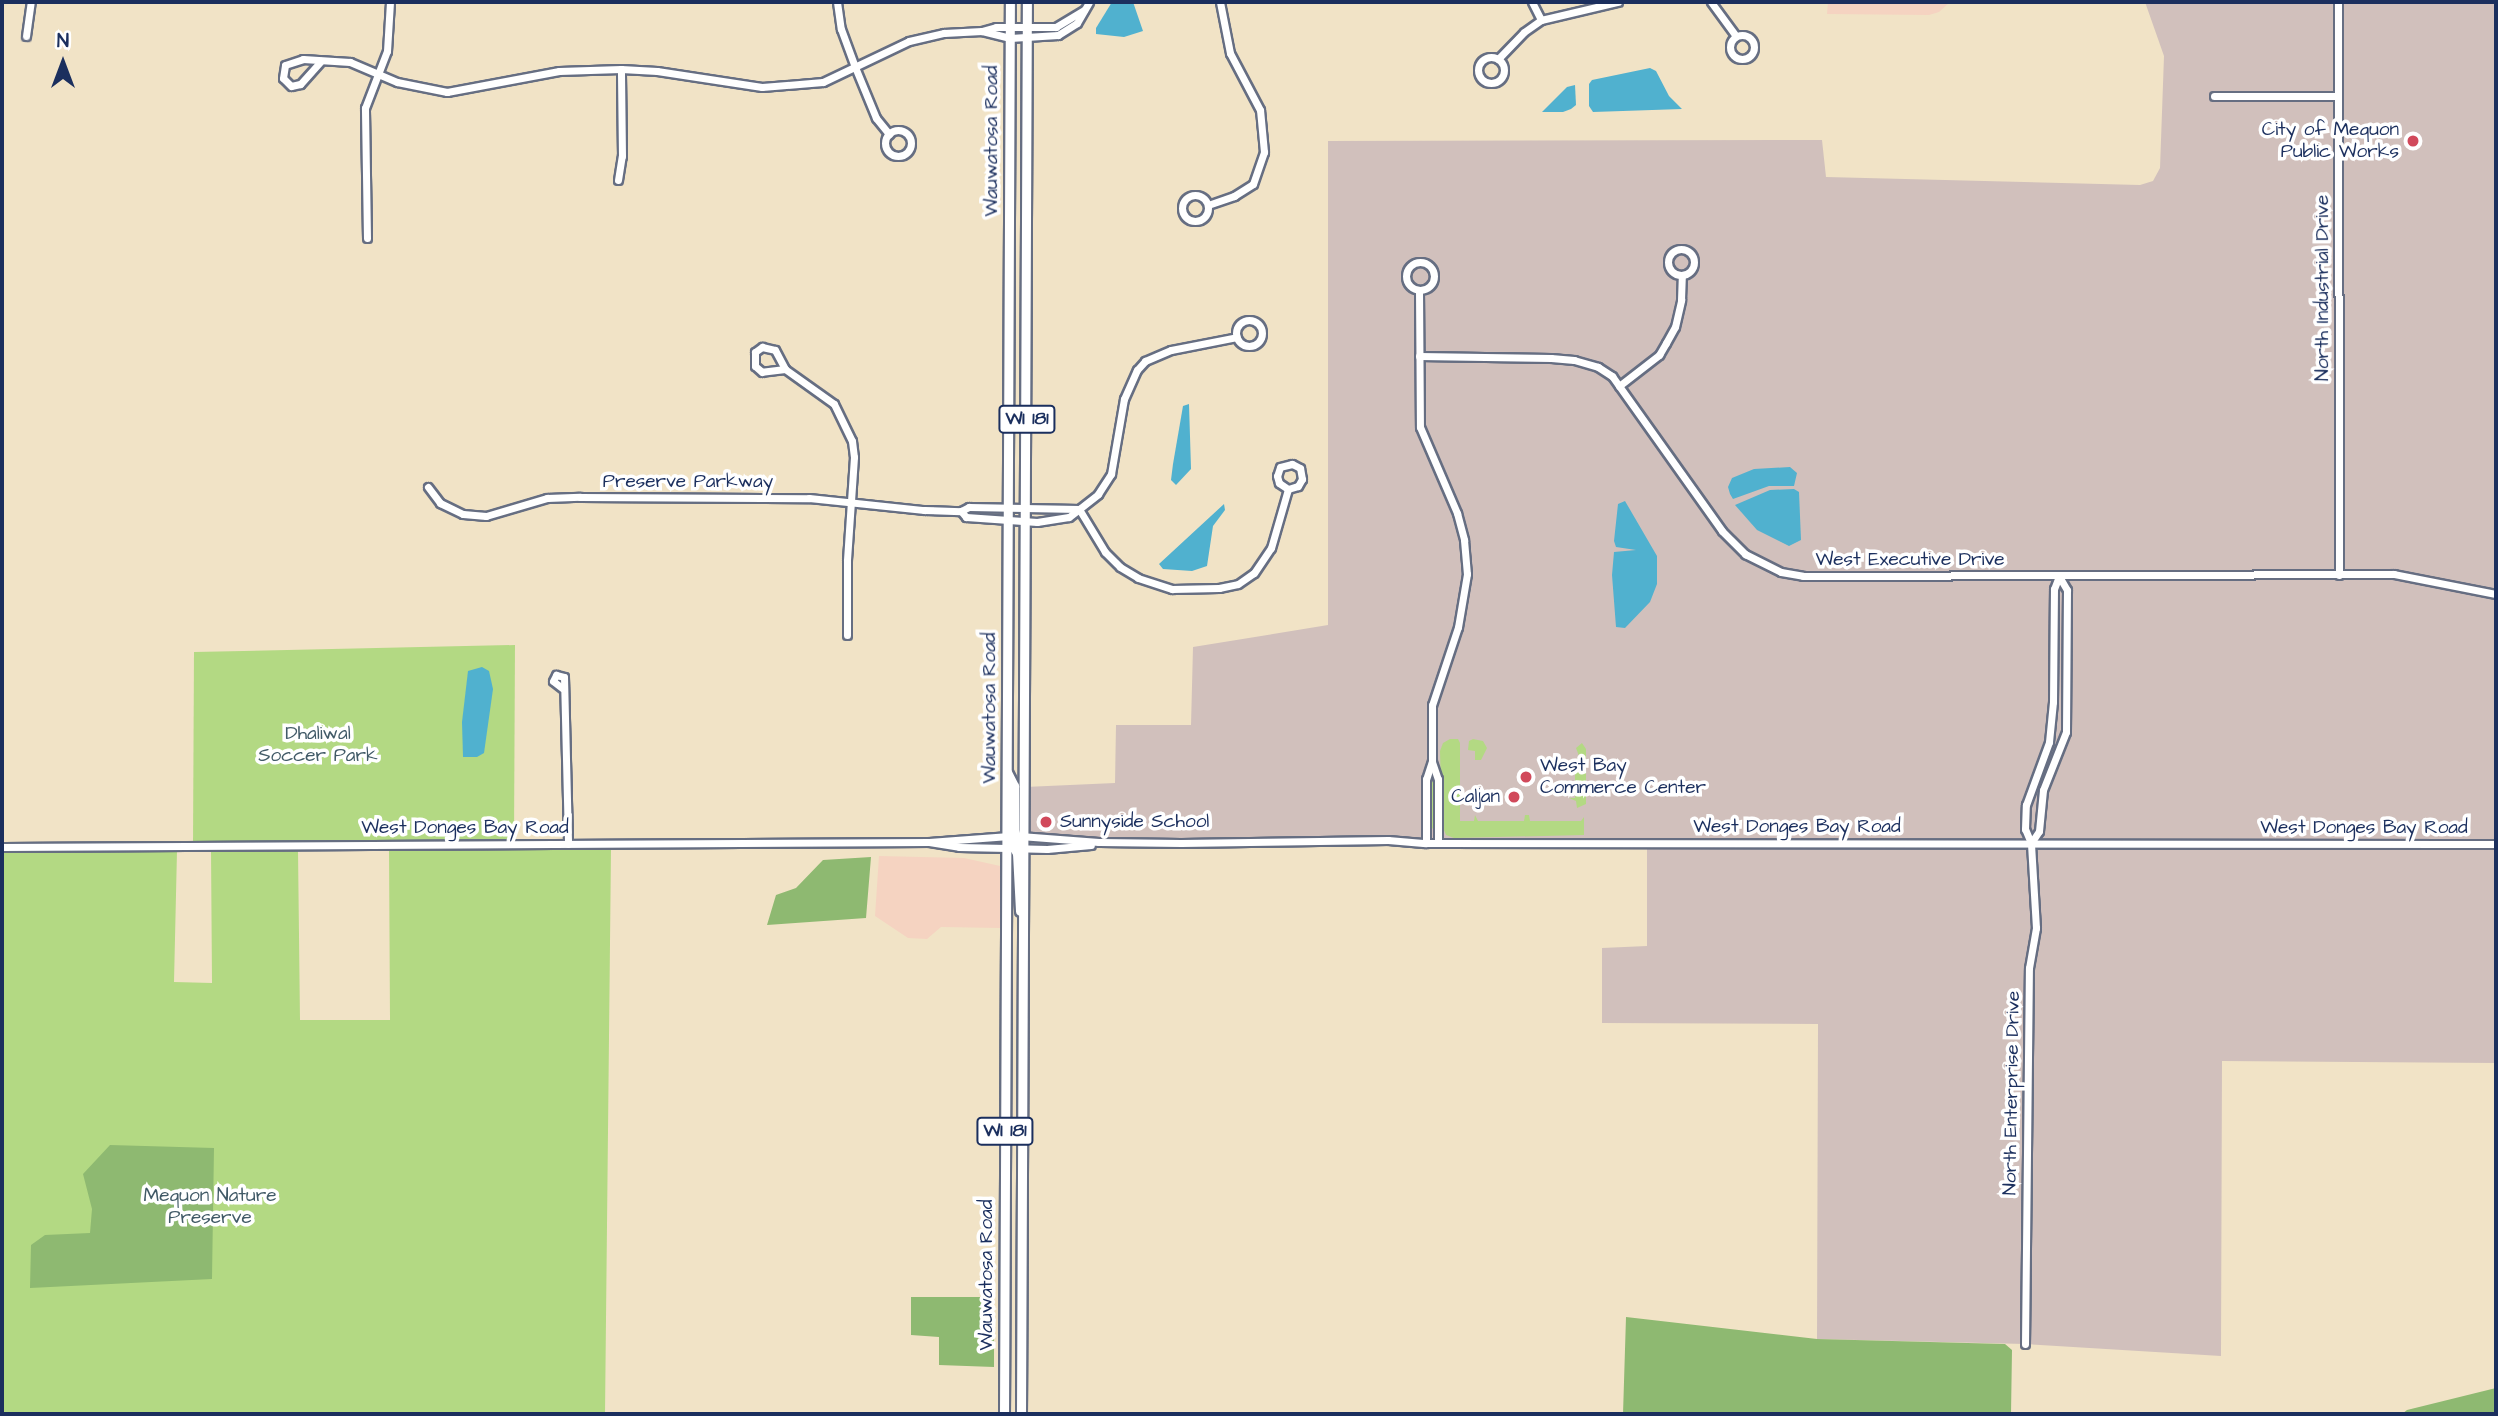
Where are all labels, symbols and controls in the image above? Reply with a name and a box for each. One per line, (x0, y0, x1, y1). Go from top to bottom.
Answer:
north arrow (28, 28, 98, 98)
text: N (57, 28, 69, 55)
street label: Wauwatosa Road (981, 65, 1003, 217)
place label: City of Mequon Public Works (2262, 119, 2399, 163)
marker: City of Mequon Public Works (2405, 133, 2421, 149)
street label: North Industrial Drive (2312, 195, 2334, 381)
road number: WI 181 (997, 404, 1057, 433)
street label: Preserve Parkway (603, 471, 773, 493)
street label: West Executive Drive (1815, 549, 2005, 571)
street label: Wauwatosa Road (979, 632, 1001, 784)
park label: Dhaliwal Soccer Park (258, 723, 378, 767)
place label: West Bay Commerce Center (1540, 755, 1706, 799)
marker: West Bay Commerce Center (1518, 769, 1534, 785)
place label: Caljan (1451, 786, 1500, 808)
marker: Caljan (1506, 789, 1522, 805)
place label: Sunnyside School (1060, 811, 1209, 833)
marker: Sunnyside School (1038, 814, 1054, 830)
street label: West Donges Bay Road (1693, 816, 1901, 838)
street label: West Donges Bay Road (361, 817, 569, 839)
street label: West Donges Bay Road (2260, 817, 2468, 839)
street label: North Enterprise Drive (1999, 991, 2025, 1195)
road number: WI 181 (975, 1116, 1035, 1146)
park label: Mequon Nature Preserve (144, 1185, 276, 1229)
street label: Wauwatosa Road (976, 1199, 998, 1351)

